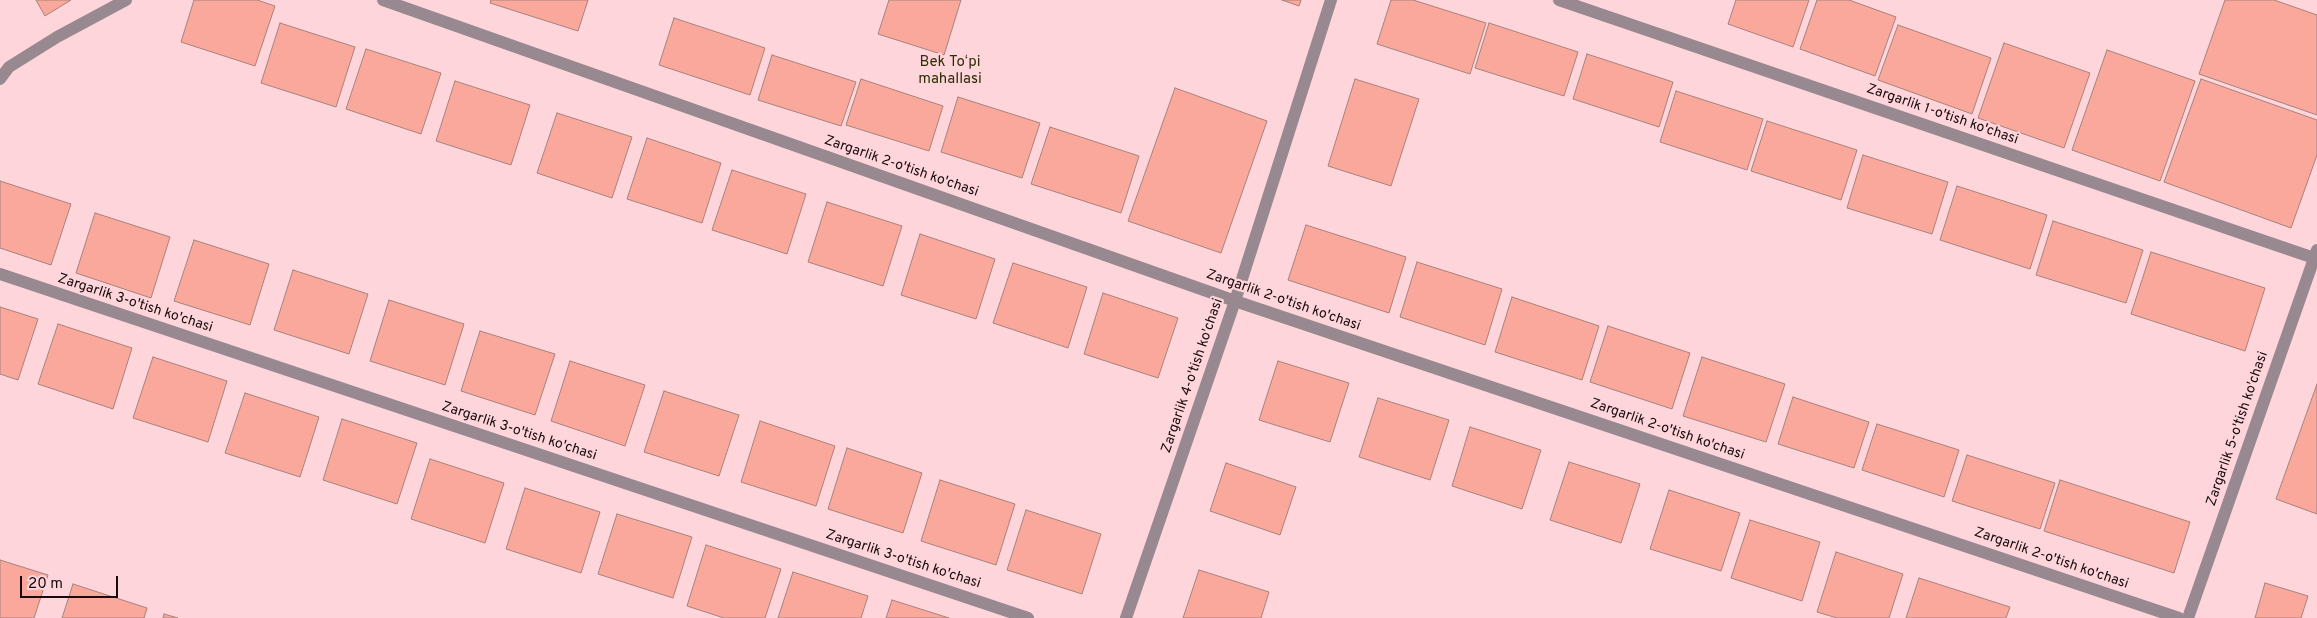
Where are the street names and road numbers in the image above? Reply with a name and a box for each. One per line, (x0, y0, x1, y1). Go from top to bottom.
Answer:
street label: Zargarlik 1-o'tish ko'chasi (1864, 81, 2020, 149)
street label: Zargarlik 2-o'tish ko'chasi (822, 133, 980, 201)
street label: Zargarlik 2-o'tish ko'chasi (1204, 267, 1362, 335)
street label: Zargarlik 3-o'tish ko'chasi (55, 271, 215, 337)
street label: Zargarlik 4-o'tish ko'chasi (1159, 297, 1227, 455)
street label: Zargarlik 5-o'tish ko'chasi (2204, 350, 2272, 508)
street label: Zargarlik 2-o'tish ko'chasi (1588, 396, 1746, 464)
street label: Zargarlik 3-o'tish ko'chasi (439, 399, 599, 465)
street label: Zargarlik 2-o'tish ko'chasi (1972, 525, 2130, 593)
street label: Zargarlik 3-o'tish ko'chasi (823, 527, 983, 593)

